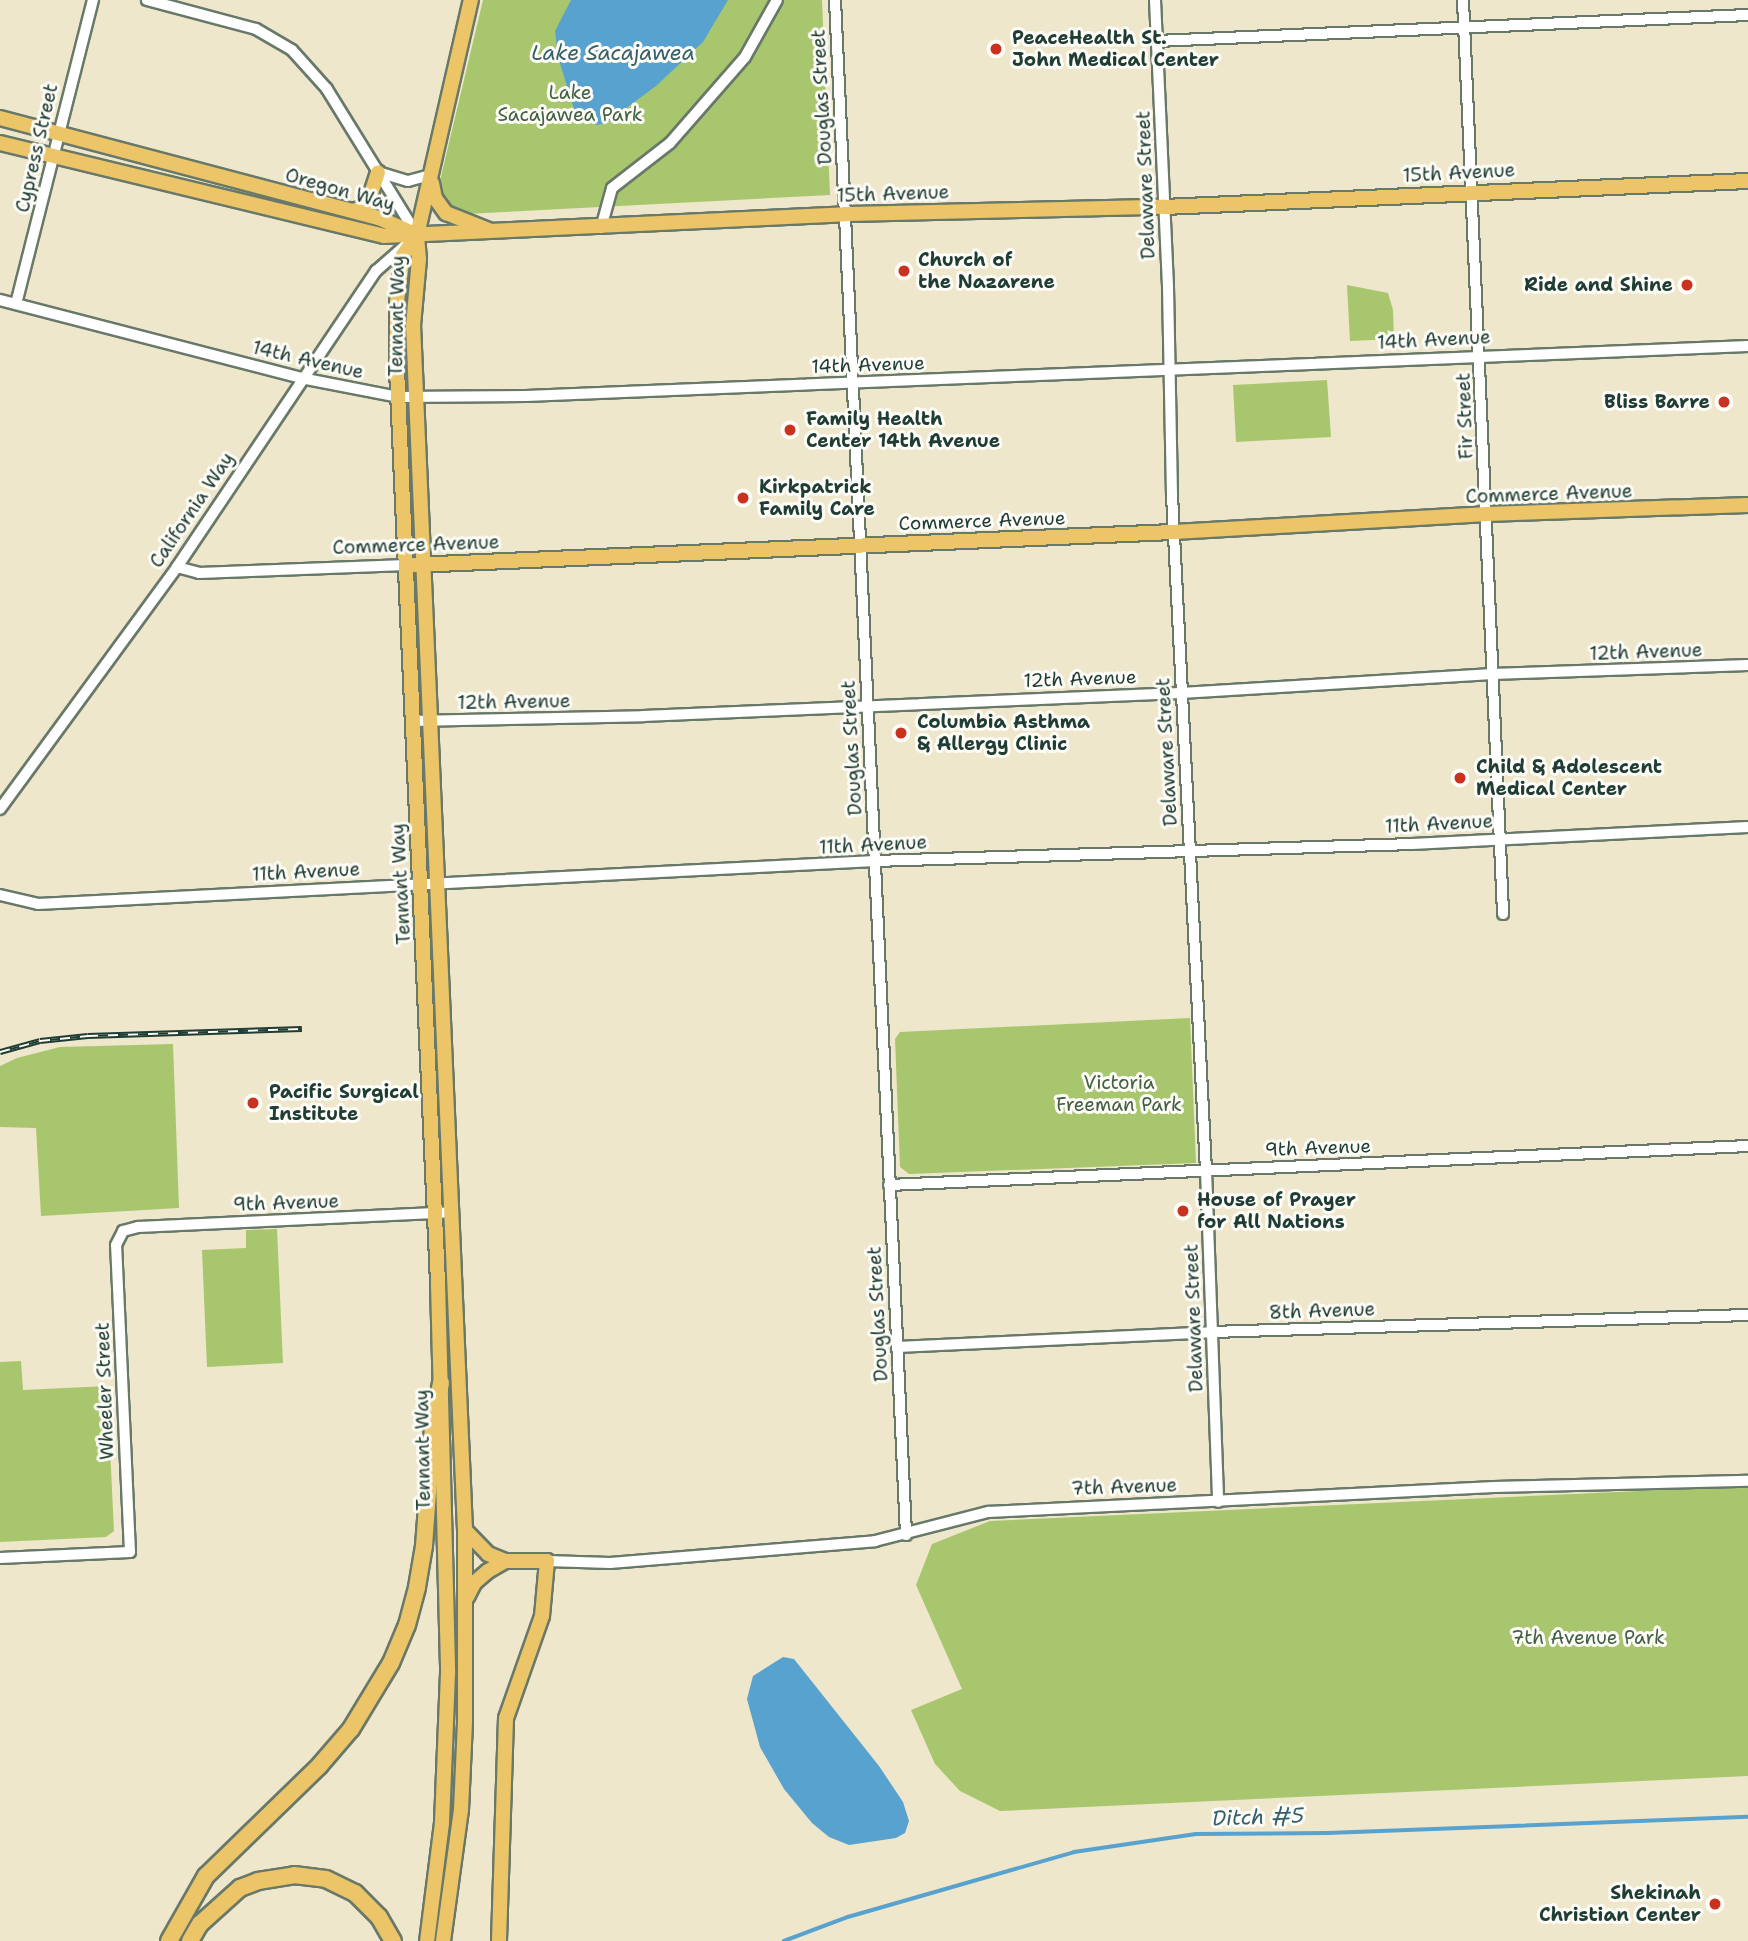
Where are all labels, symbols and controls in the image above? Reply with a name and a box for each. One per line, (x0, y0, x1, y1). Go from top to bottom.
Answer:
place label: PeaceHealth St. John Medical Center (1012, 27, 1219, 71)
street label: Douglas Street (807, 29, 837, 165)
marker: PeaceHealth St. John Medical Center (986, 39, 1006, 59)
water label: Lake Sacajawea (531, 40, 695, 66)
street label: Cypress Street (11, 81, 63, 215)
park label: Lake Sacajawea Park (497, 82, 643, 126)
street label: Delaware Street (1132, 110, 1160, 260)
street label: 15th Avenue (1402, 159, 1516, 187)
street label: Oregon Way (283, 163, 397, 217)
street label: 15th Avenue (836, 181, 950, 207)
place label: Church of the Nazarene (918, 249, 1055, 293)
street label: Tennant Way (385, 255, 409, 377)
marker: Church of the Nazarene (896, 263, 912, 279)
place label: Ride and Shine (1524, 274, 1673, 296)
marker: Ride and Shine (1679, 277, 1695, 293)
street label: 14th Avenue (1377, 326, 1491, 354)
street label: 14th Avenue (250, 336, 366, 384)
street label: 14th Avenue (811, 352, 925, 378)
street label: Fir Street (1452, 372, 1478, 460)
place label: Bliss Barre (1604, 391, 1710, 413)
marker: Bliss Barre (1716, 394, 1732, 410)
place label: Family Health Center 14th Avenue (806, 408, 1000, 452)
marker: Family Health Center 14th Avenue (780, 420, 800, 440)
street label: California Way (145, 448, 239, 572)
place label: Kirkpatrick Family Care (759, 476, 875, 520)
street label: Commerce Avenue (1465, 480, 1633, 508)
marker: Kirkpatrick Family Care (733, 488, 753, 508)
street label: Commerce Avenue (898, 507, 1066, 535)
street label: Commerce Avenue (332, 531, 500, 559)
street label: 12th Avenue (1589, 639, 1703, 665)
street label: 12th Avenue (1023, 666, 1137, 692)
street label: Delaware Street (1152, 677, 1182, 827)
street label: Douglas Street (837, 680, 867, 816)
street label: 12th Avenue (457, 690, 571, 714)
place label: Columbia Asthma & Allergy Clinic (917, 711, 1090, 755)
marker: Columbia Asthma & Allergy Clinic (891, 723, 911, 743)
place label: Child & Adolescent Medical Center (1476, 756, 1662, 800)
marker: Child & Adolescent Medical Center (1450, 768, 1470, 788)
street label: 11th Avenue (1384, 810, 1494, 838)
street label: Tennant Way (386, 823, 416, 945)
street label: 11th Avenue (818, 831, 928, 859)
street label: 11th Avenue (251, 858, 361, 886)
park label: Victoria Freeman Park (1056, 1072, 1182, 1116)
place label: Pacific Surgical Institute (269, 1081, 419, 1125)
marker: Pacific Surgical Institute (243, 1093, 263, 1113)
street label: 9th Avenue (1264, 1135, 1372, 1161)
place label: House of Prayer for All Nations (1197, 1189, 1356, 1233)
street label: 9th Avenue (232, 1190, 340, 1216)
marker: House of Prayer for All Nations (1175, 1203, 1191, 1219)
street label: Delaware Street (1180, 1243, 1208, 1393)
street label: Douglas Street (863, 1246, 893, 1382)
street label: 8th Avenue (1268, 1298, 1376, 1324)
street label: Wheeler Street (91, 1322, 119, 1460)
street label: Tennant Way (411, 1389, 435, 1511)
street label: 7th Avenue (1070, 1474, 1178, 1500)
park label: 7th Avenue Park (1511, 1627, 1665, 1649)
water label: Ditch #5 (1212, 1803, 1304, 1831)
place label: Shekinah Christian Center (1539, 1882, 1701, 1926)
marker: Shekinah Christian Center (1707, 1896, 1723, 1912)

